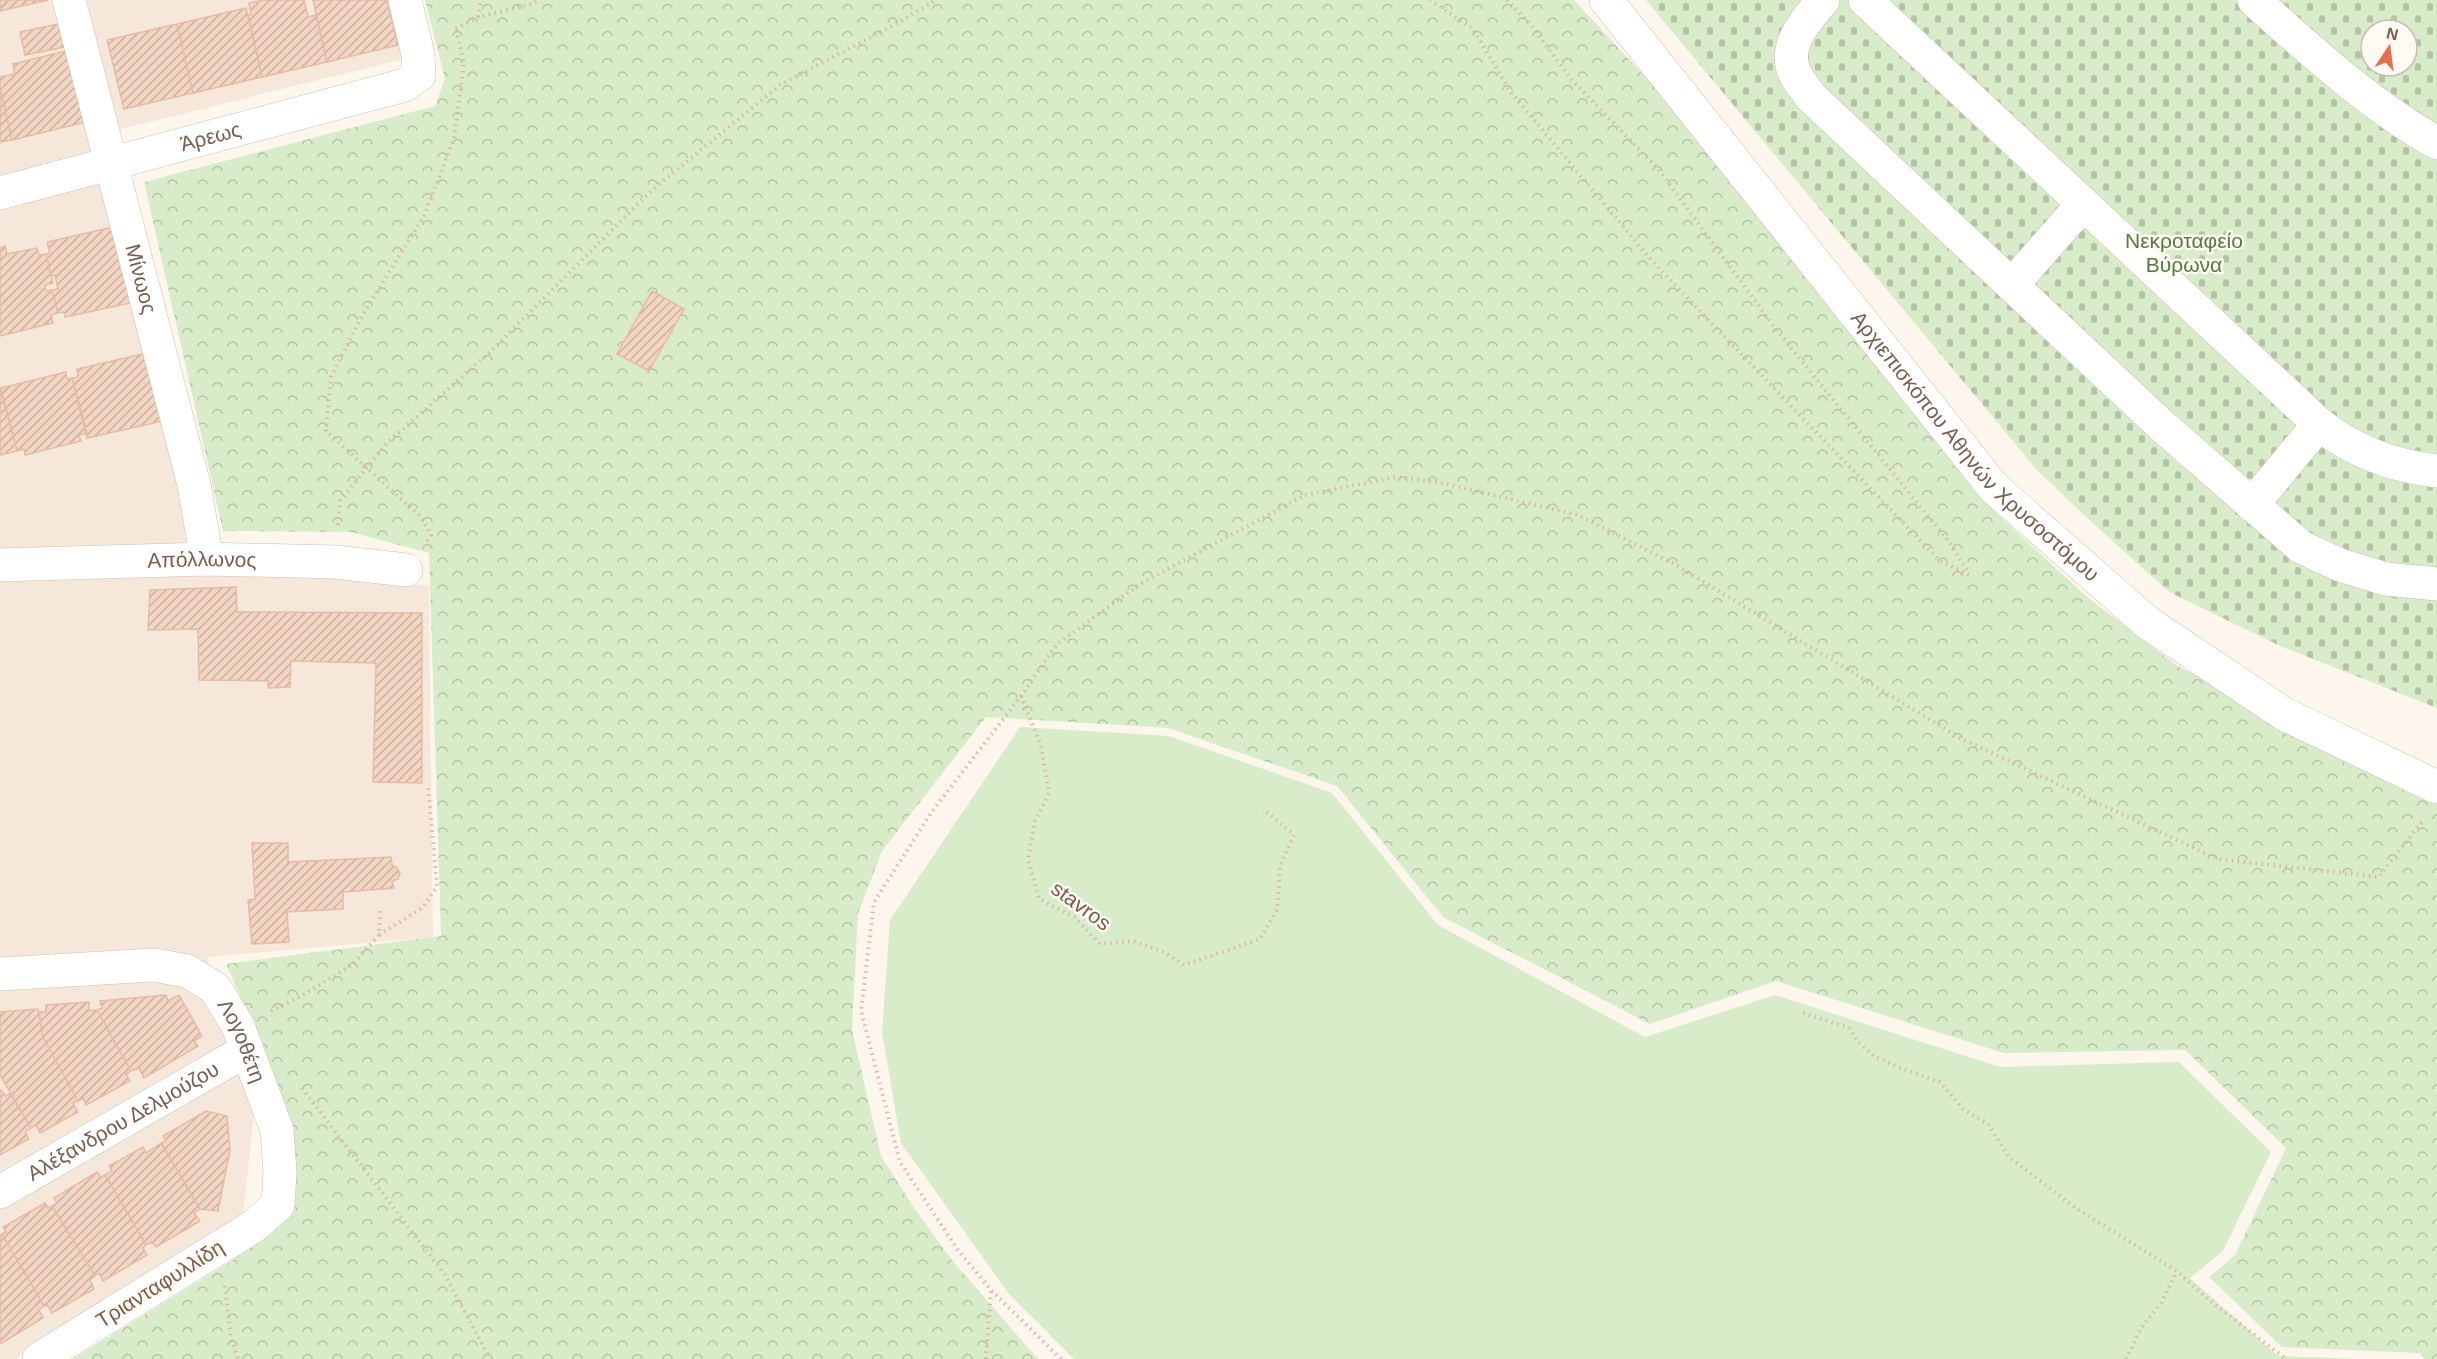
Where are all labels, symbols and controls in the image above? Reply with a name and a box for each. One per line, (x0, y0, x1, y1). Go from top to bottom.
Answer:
north arrow (2359, 18, 2419, 78)
text: N (2385, 24, 2400, 43)
street label: Άρεως (178, 117, 243, 155)
park label: Νεκροταφείο Βύρωνα (2125, 229, 2243, 276)
street label: Μίνωος (121, 242, 161, 316)
street label: Αρχιεπισκόπου Αθηνών Χρυσοστόμου (1847, 306, 2104, 586)
street label: Απόλλωνος (147, 547, 257, 572)
street label: stavros (1047, 876, 1115, 935)
street label: Λογοθέτη (213, 995, 270, 1086)
street label: Αλέξανδρου Δελμούζου (23, 1057, 223, 1185)
street label: Τριανταφυλλίδη (92, 1235, 228, 1332)

